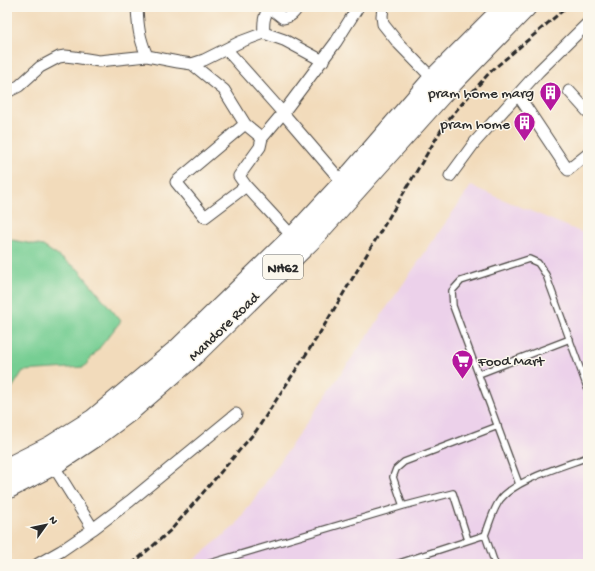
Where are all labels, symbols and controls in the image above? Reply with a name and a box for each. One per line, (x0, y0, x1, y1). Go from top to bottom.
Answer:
building icon: pram home marg (537, 79, 563, 112)
place label: pram home marg (427, 85, 534, 103)
building icon: pram home (512, 110, 538, 143)
place label: pram home (440, 116, 510, 134)
road number: NH62 (263, 255, 303, 279)
street label: Mandore Road (185, 288, 265, 366)
supermarket icon: Food Mart (449, 347, 475, 380)
place label: Food Mart (477, 353, 546, 371)
north arrow (26, 505, 66, 545)
text: N (46, 514, 60, 527)

